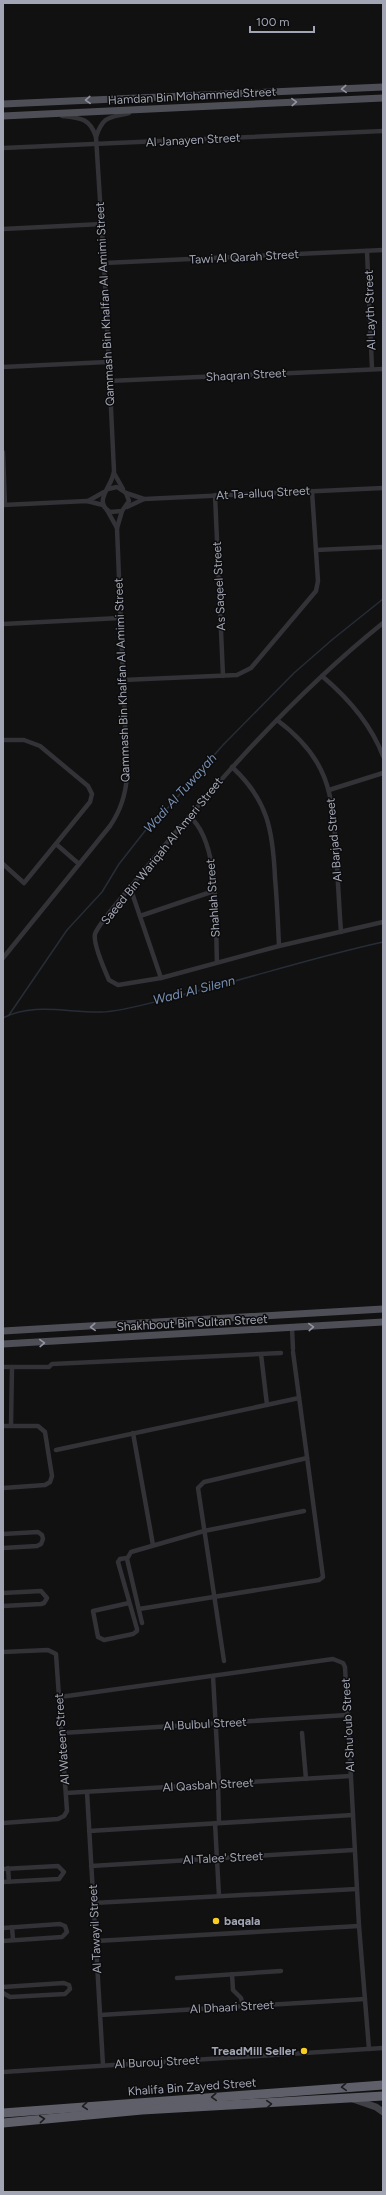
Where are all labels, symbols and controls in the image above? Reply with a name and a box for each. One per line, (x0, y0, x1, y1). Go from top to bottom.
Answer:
scale bar (250, 8, 314, 34)
text: 100 m (256, 15, 290, 29)
street label: Hamdan Bin Mohammed Street (108, 85, 277, 107)
one-way arrow (341, 85, 347, 93)
one-way arrow (85, 96, 91, 105)
one-way arrow (291, 98, 297, 107)
street label: Al Janayen Street (145, 131, 241, 149)
street label: Qammash Bin Khalfan Al Amimi Street (93, 201, 117, 406)
street label: Tawi Al Qarah Street (189, 247, 300, 267)
street label: Al Layth Street (362, 269, 378, 350)
street label: Shaqran Street (205, 366, 287, 384)
street label: At Ta-alluq Street (216, 484, 311, 502)
street label: As Saqeel Street (210, 541, 228, 631)
street label: Qammash Bin Khalfan Al Amimi Street (111, 577, 133, 782)
water label: Wadi Al Tuwayah (140, 750, 220, 836)
street label: Saeed Bin Wariqah Al Ameri Street (98, 774, 226, 927)
street label: Al Barjad Street (323, 797, 345, 883)
street label: Shahlah Street (203, 858, 223, 938)
water label: Wadi Al Silenn (151, 973, 237, 1007)
street label: Shakhbout Bin Sultan Street (116, 1312, 268, 1334)
one-way arrow (308, 1322, 315, 1331)
one-way arrow (90, 1323, 96, 1331)
one-way arrow (39, 1338, 45, 1347)
street label: Al Shu'oub Street (339, 1677, 357, 1772)
street label: Al Wateen Street (52, 1692, 72, 1785)
street label: Al Bulbul Street (163, 1715, 247, 1733)
street label: Al Qasbah Street (162, 1776, 254, 1794)
street label: Al Talee' Street (182, 1849, 264, 1867)
street label: Al Tawayil Street (86, 1884, 104, 1974)
place label: baqala (224, 1914, 260, 1928)
marker: baqala (211, 1916, 221, 1926)
street label: Al Dhaari Street (190, 1998, 275, 2016)
place label: TreadMill Seller (211, 2044, 296, 2058)
marker: TreadMill Seller (299, 2046, 309, 2056)
street label: Al Burouj Street (114, 2053, 200, 2071)
street label: Khalifa Bin Zayed Street (127, 2075, 257, 2098)
one-way arrow (341, 2083, 347, 2092)
one-way arrow (211, 2093, 217, 2102)
one-way arrow (266, 2100, 272, 2109)
one-way arrow (82, 2102, 88, 2111)
one-way arrow (39, 2114, 45, 2123)

